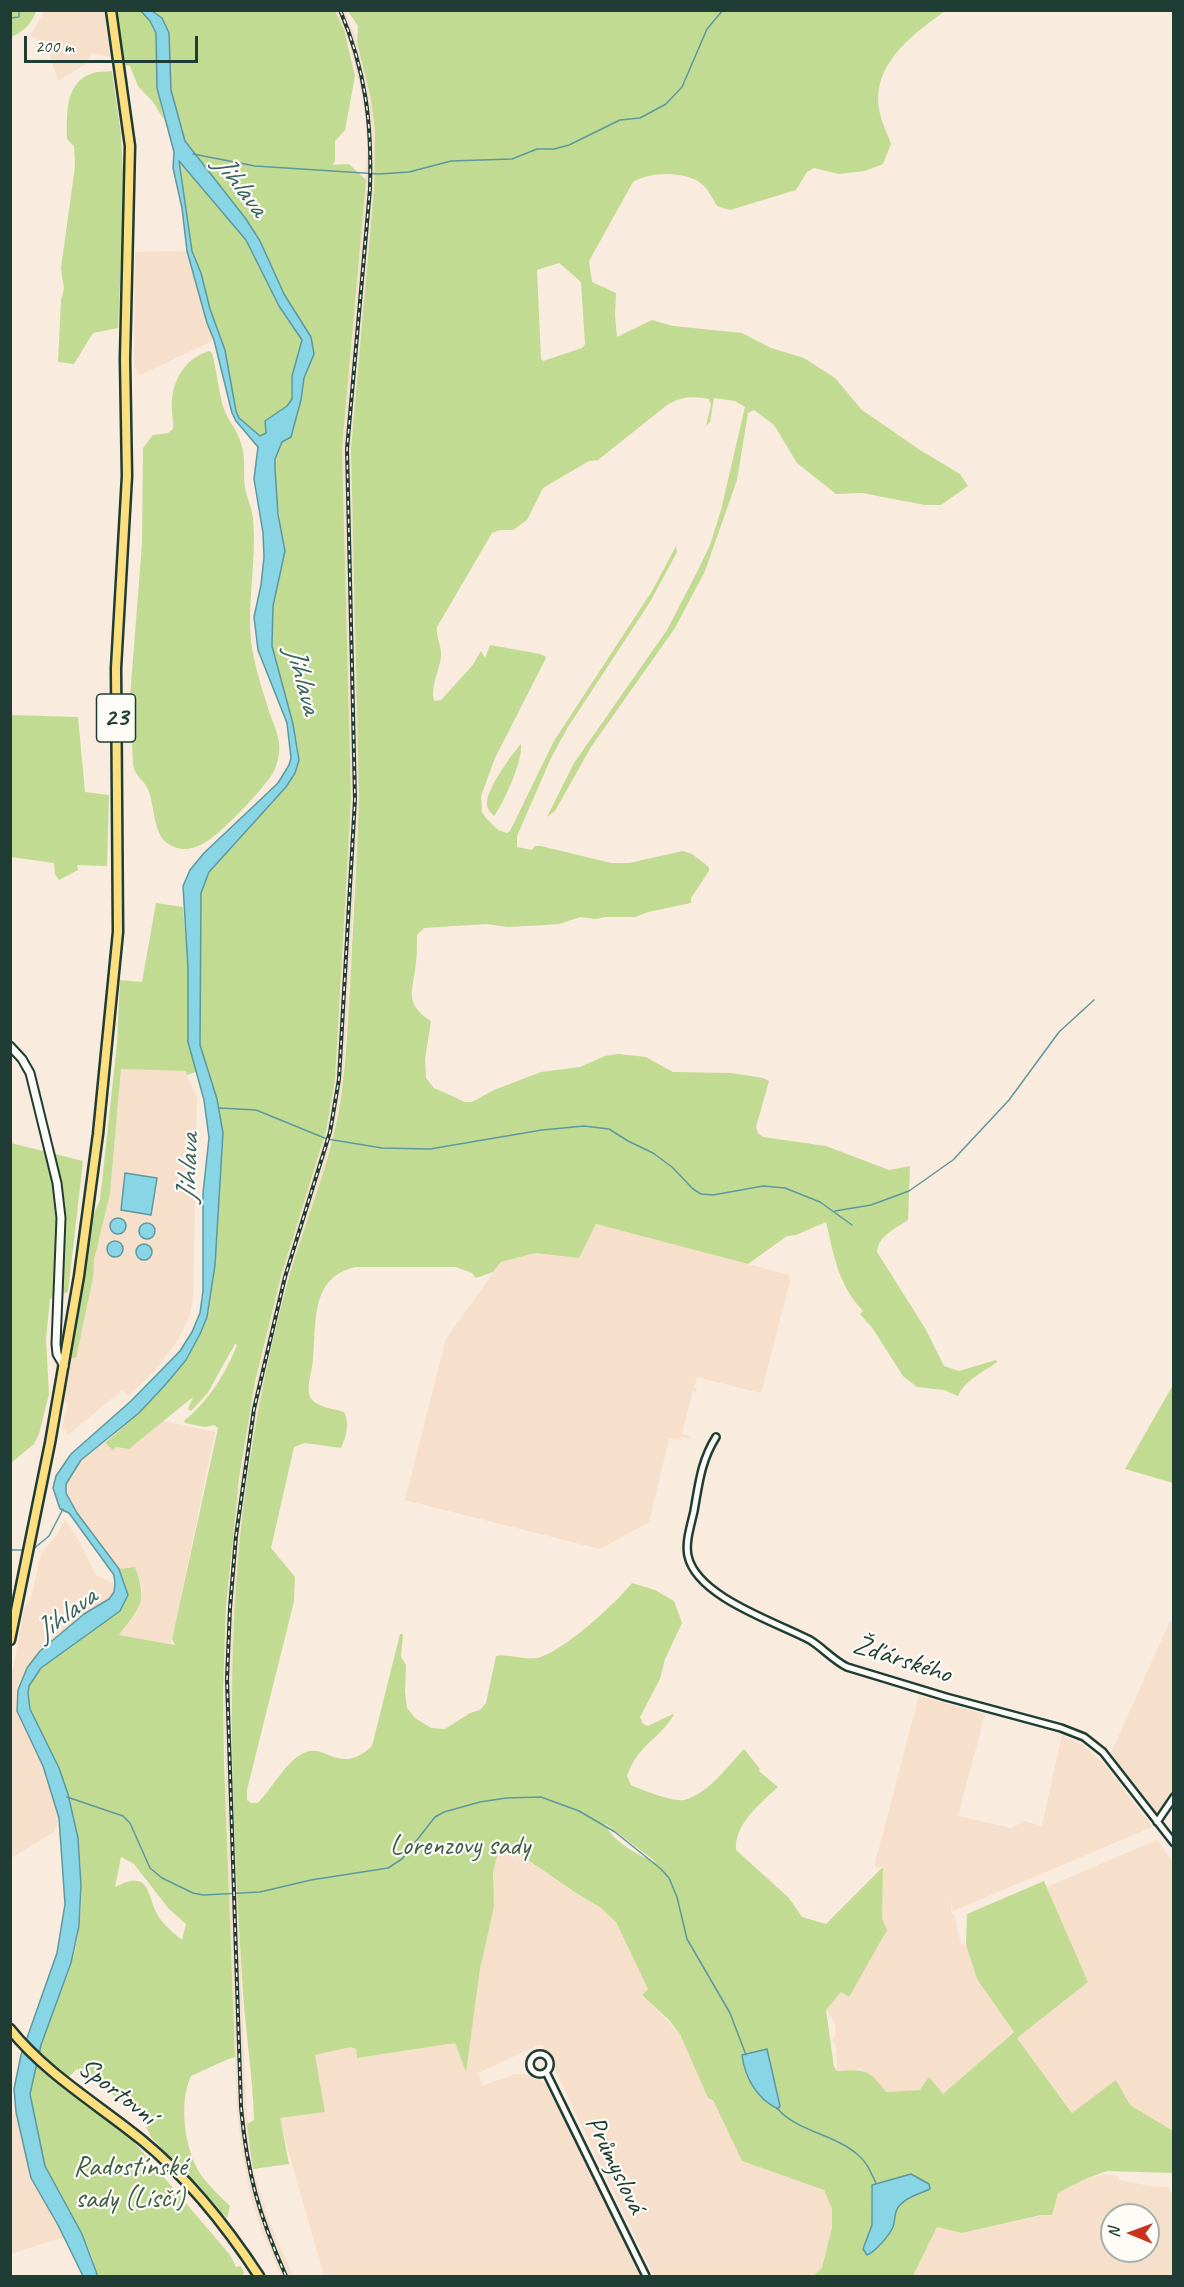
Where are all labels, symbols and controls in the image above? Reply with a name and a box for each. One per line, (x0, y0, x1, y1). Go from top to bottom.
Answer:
scale bar (27, 24, 201, 62)
text: 200 m (35, 35, 74, 57)
water label: Jihlava (205, 148, 275, 224)
water label: Jihlava (275, 642, 329, 718)
road number: 23 (96, 694, 136, 742)
water label: Jihlava (170, 1133, 208, 1203)
water label: Jihlava (28, 1580, 104, 1650)
street label: Žďárského (849, 1628, 955, 1692)
park label: Lorenzovy sady (390, 1830, 530, 1864)
street label: Sportovní (71, 2051, 163, 2133)
street label: Průmyslová (577, 2111, 653, 2219)
park label: Radostínské sady (Lísčí) (73, 2151, 187, 2217)
north arrow (1100, 2203, 1160, 2263)
text: N (1104, 2228, 1124, 2238)

